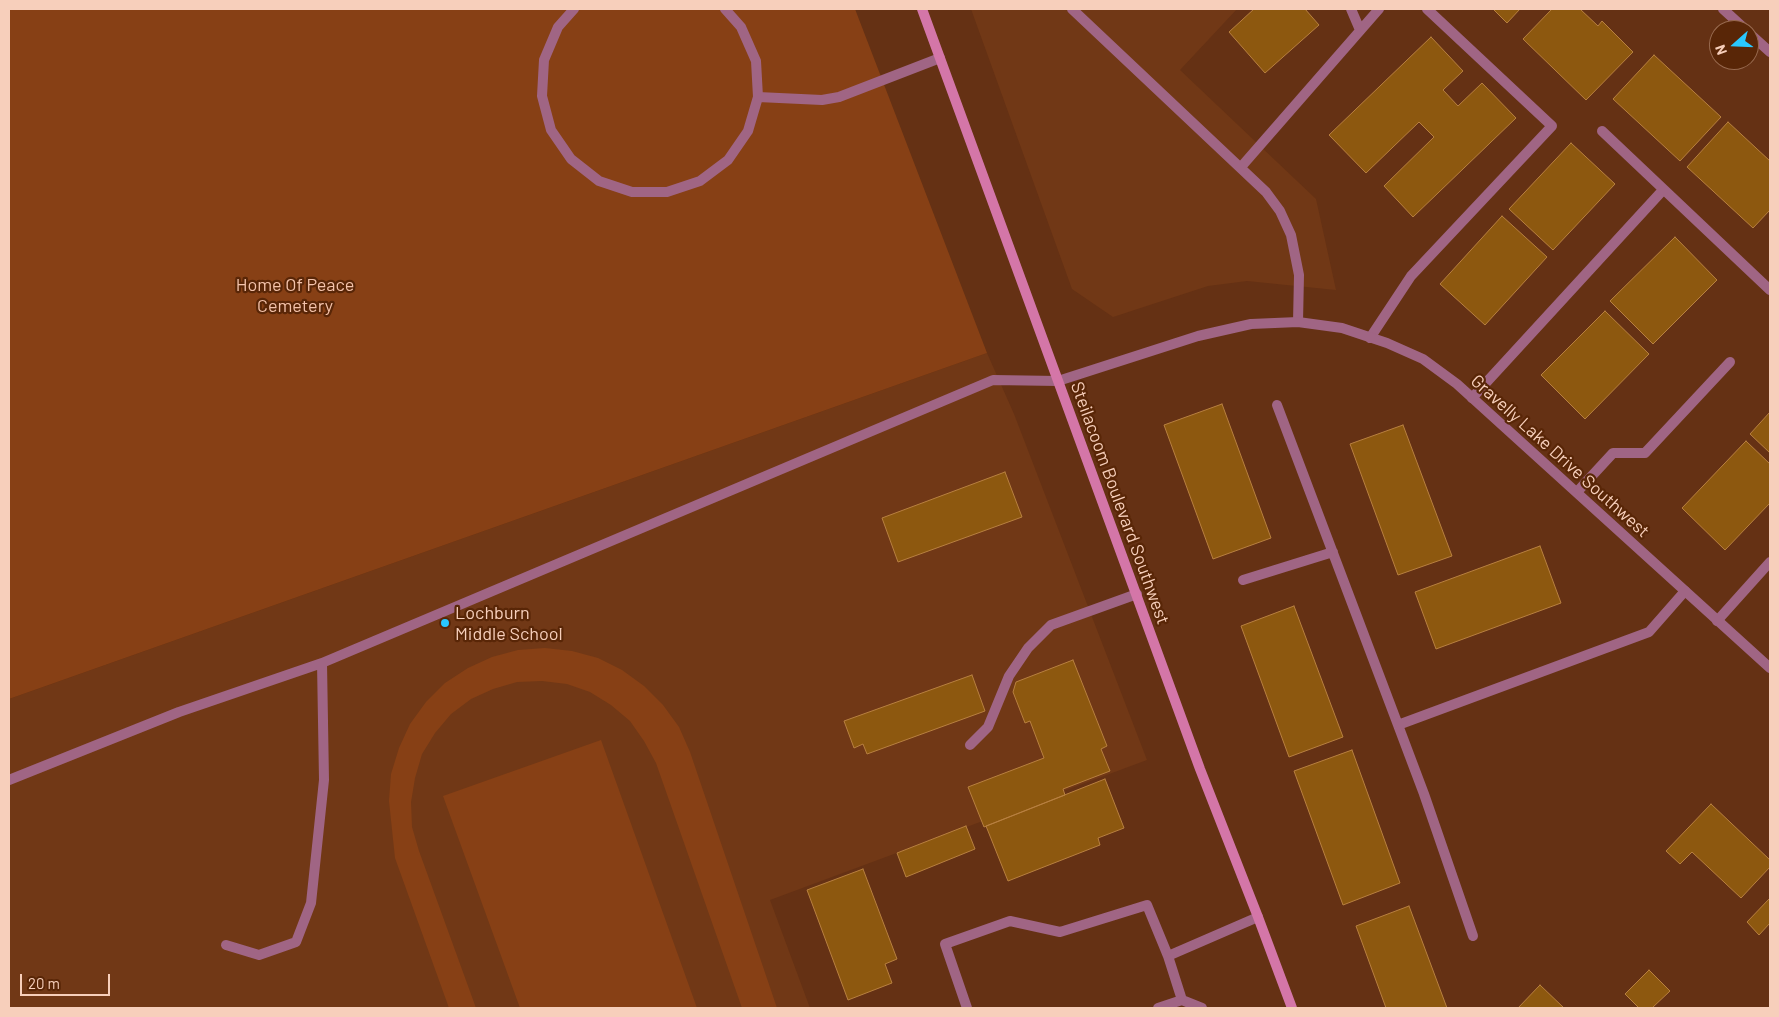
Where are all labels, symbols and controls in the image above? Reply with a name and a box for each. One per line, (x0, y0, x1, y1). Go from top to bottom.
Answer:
north arrow (1709, 20, 1759, 70)
text: N (1711, 43, 1730, 57)
park label: Home Of Peace Cemetery (236, 274, 354, 316)
street label: Gravelly Lake Drive Southwest (1466, 370, 1654, 542)
street label: Steilacoom Boulevard Southwest (1066, 379, 1174, 627)
place label: Lochburn Middle School (455, 602, 563, 644)
marker: Lochburn Middle School (439, 617, 451, 629)
scale bar (22, 964, 112, 996)
text: 20 m (28, 974, 60, 992)

